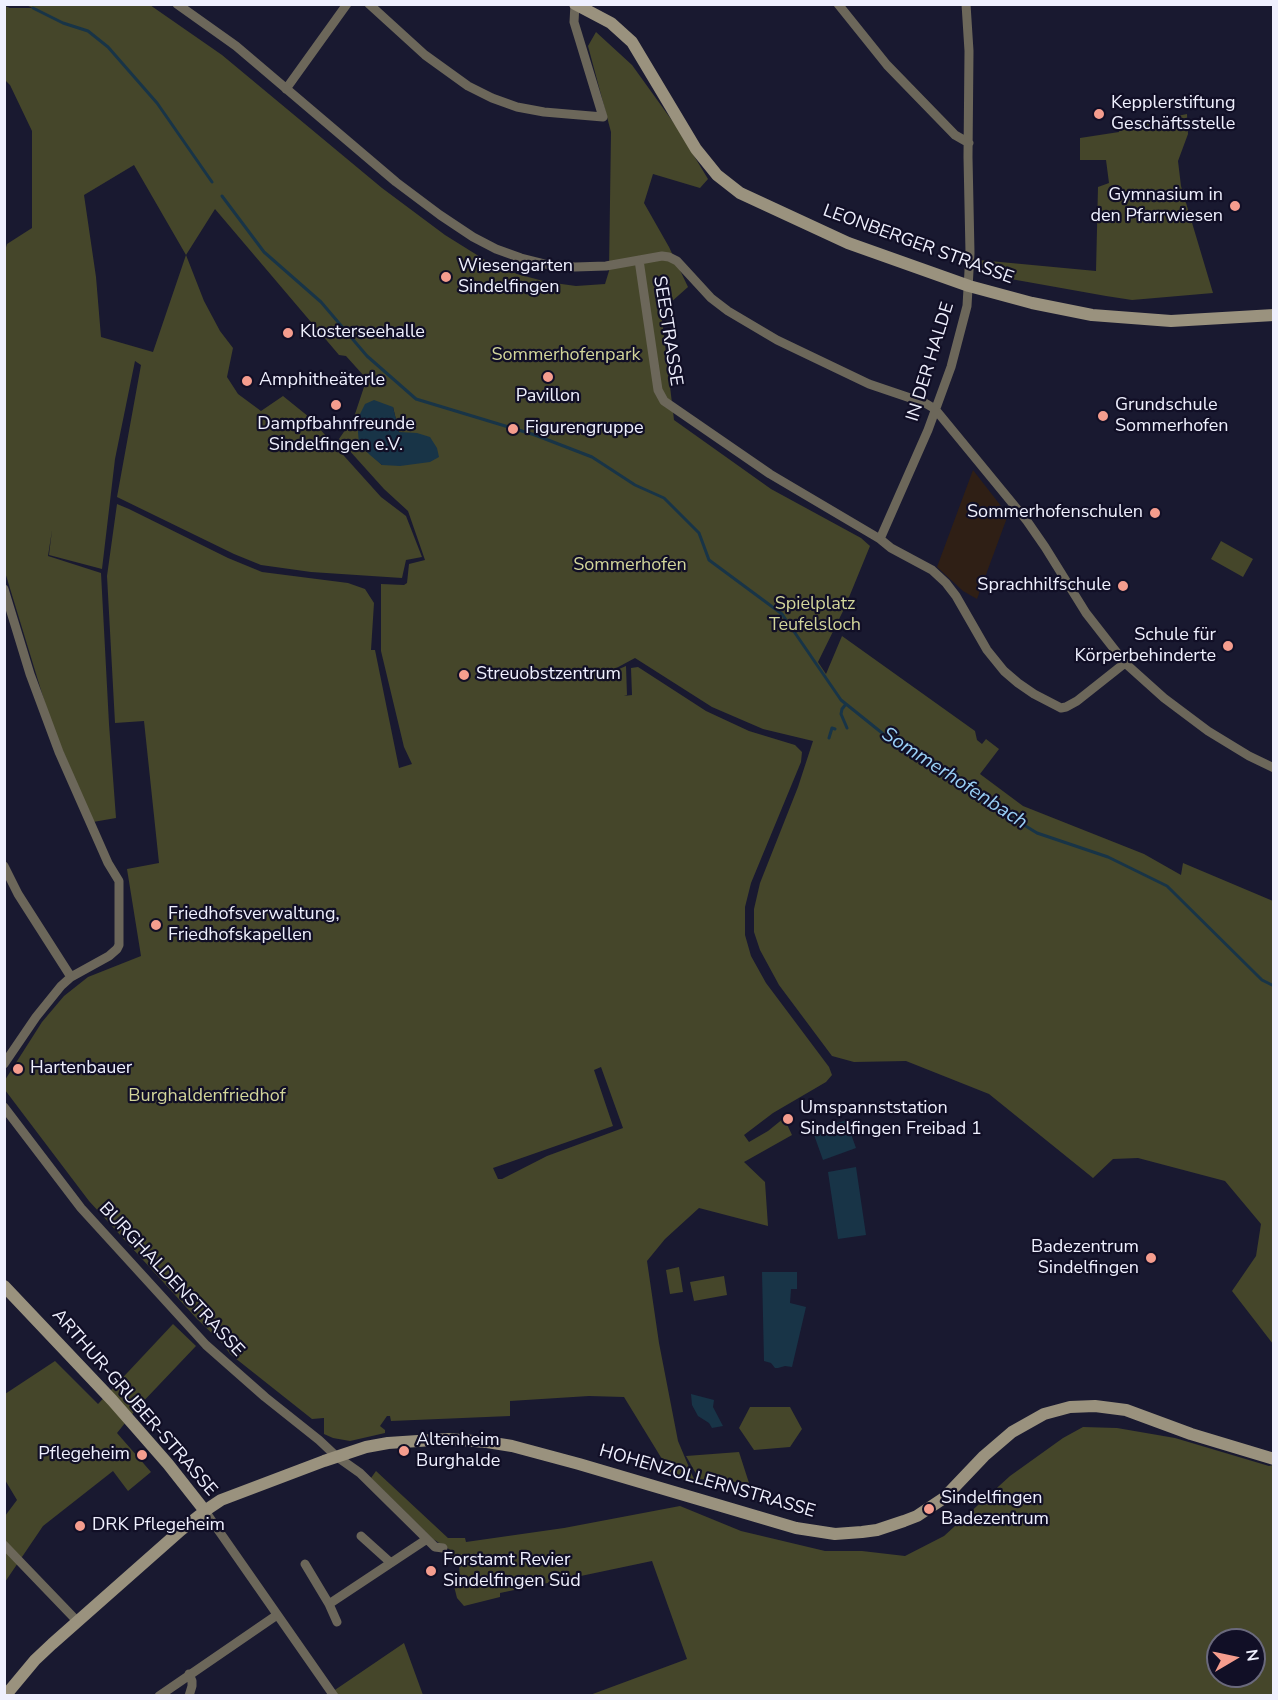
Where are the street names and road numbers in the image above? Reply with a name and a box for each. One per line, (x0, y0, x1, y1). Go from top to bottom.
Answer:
street label: LEONBERGER STRASSE (820, 200, 1016, 290)
street label: SEESTRASSE (648, 274, 686, 388)
street label: IN DER HALDE (903, 300, 959, 424)
street label: BURGHALDENSTRASSE (94, 1198, 248, 1362)
street label: ARTHUR-GRUBER-STRASSE (47, 1305, 221, 1501)
street label: HOHENZOLLERNSTRASSE (597, 1441, 817, 1523)

